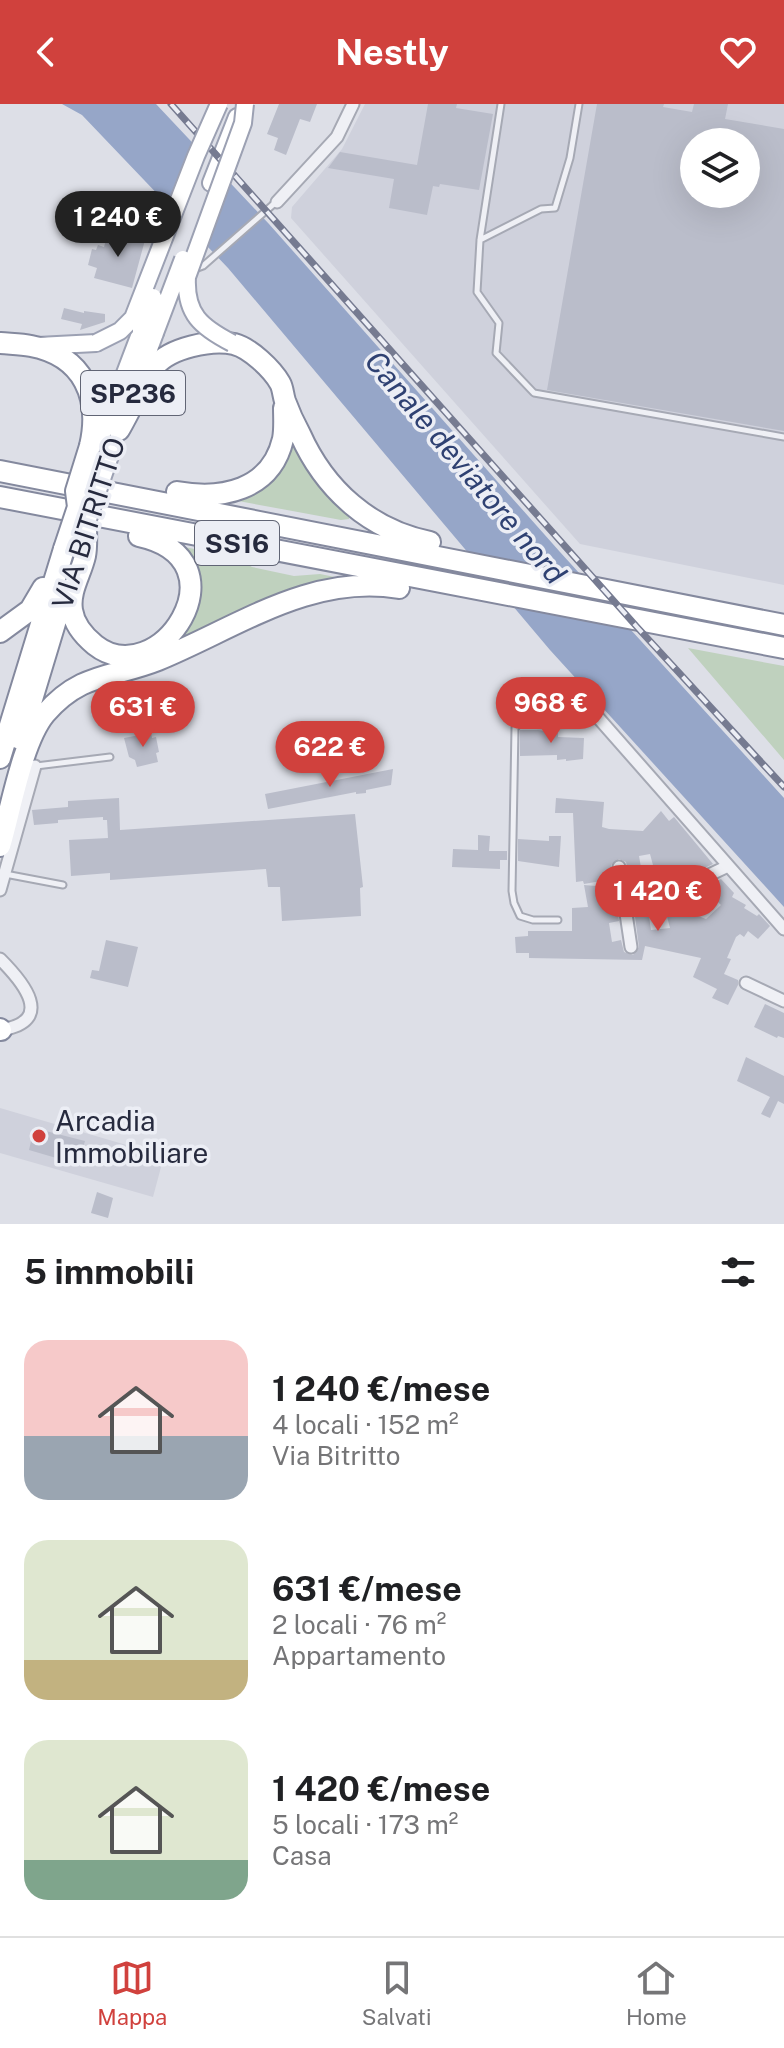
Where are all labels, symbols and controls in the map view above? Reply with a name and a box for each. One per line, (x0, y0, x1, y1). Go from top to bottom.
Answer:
icon: back (24, 30, 68, 74)
icon: heart (716, 30, 760, 74)
text: Nestly (335, 31, 449, 73)
map controls (680, 128, 760, 208)
button: layers (680, 128, 760, 208)
pin: 1 240 € (44, 191, 192, 259)
text: 1 240 € (73, 201, 163, 232)
water label: Canale deviatore nord (358, 343, 574, 591)
road number: SP236 (81, 371, 185, 415)
street label: VIA BITRITTO (45, 433, 131, 613)
road number: SS16 (195, 521, 279, 565)
pin: 968 € (495, 677, 607, 745)
pin: 631 € (87, 681, 199, 749)
text: 968 € (514, 687, 588, 718)
text: 631 € (109, 691, 177, 722)
pin: 622 € (274, 721, 386, 789)
text: 622 € (294, 731, 367, 762)
pin: 1 420 € (584, 865, 732, 933)
text: 1 420 € (613, 875, 703, 906)
place label: Arcadia Immobiliare (55, 1104, 208, 1169)
marker: Arcadia Immobiliare (30, 1127, 48, 1145)
icon: filters (716, 1250, 760, 1294)
text: 5 immobili (24, 1252, 194, 1292)
text: 1 240 €/mese (272, 1369, 490, 1409)
icon: home (88, 1372, 184, 1468)
text: 4 locali · 152 m² (272, 1409, 459, 1440)
text: Via Bitritto (272, 1440, 401, 1471)
text: 631 €/mese (272, 1569, 462, 1609)
icon: home (88, 1572, 184, 1668)
text: 2 locali · 76 m² (272, 1609, 446, 1640)
text: Appartamento (272, 1640, 446, 1671)
text: 1 420 €/mese (272, 1769, 490, 1809)
icon: home (88, 1772, 184, 1868)
text: 5 locali · 173 m² (272, 1809, 458, 1840)
text: Casa (272, 1840, 332, 1871)
tab: Mappa (97, 1956, 167, 2030)
tab: Salvati (362, 1956, 431, 2030)
tab: Home (626, 1956, 687, 2030)

